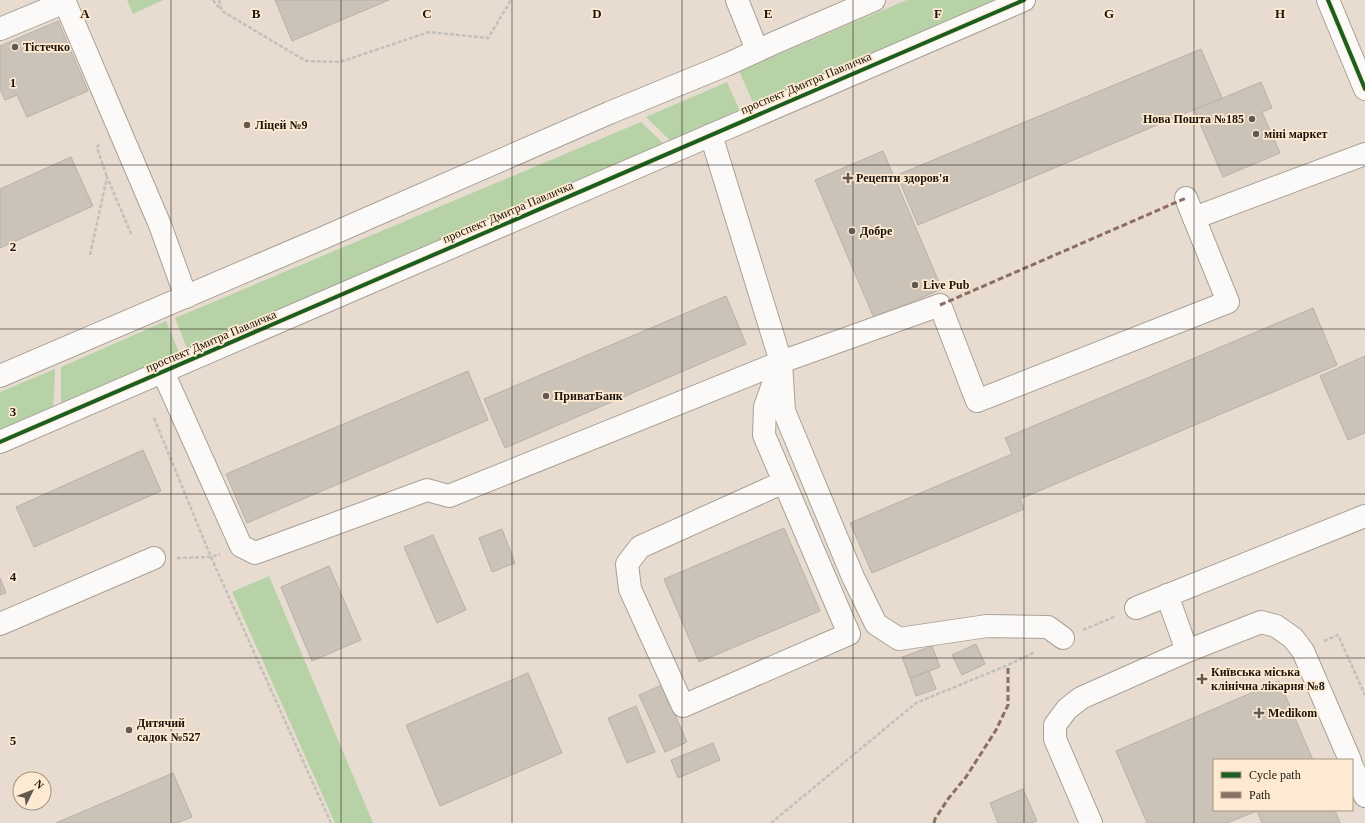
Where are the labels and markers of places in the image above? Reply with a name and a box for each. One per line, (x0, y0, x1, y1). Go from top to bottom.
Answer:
place label: Тістечко (23, 40, 70, 54)
marker: Тістечко (10, 42, 20, 52)
place label: Нова Пошта №185 (1143, 112, 1244, 126)
marker: Нова Пошта №185 (1247, 114, 1257, 124)
place label: Ліцей №9 (255, 118, 308, 132)
marker: Ліцей №9 (242, 120, 252, 130)
place label: міні маркет (1264, 127, 1327, 141)
marker: міні маркет (1251, 129, 1261, 139)
place label: Рецепти здоров'я (856, 171, 949, 185)
marker: Рецепти здоров'я (843, 173, 853, 183)
place label: Добре (860, 224, 893, 238)
marker: Добре (847, 226, 857, 236)
place label: Live Pub (923, 278, 970, 292)
marker: Live Pub (910, 280, 920, 290)
place label: ПриватБанк (554, 389, 623, 403)
marker: ПриватБанк (541, 391, 551, 401)
place label: Київська міська клінічна лікарня №8 (1211, 665, 1325, 693)
marker: Київська міська клінічна лікарня №8 (1196, 673, 1208, 685)
place label: Medikom (1268, 706, 1317, 720)
marker: Medikom (1253, 707, 1265, 719)
place label: Дитячий садок №527 (137, 716, 201, 744)
marker: Дитячий садок №527 (124, 725, 134, 735)

